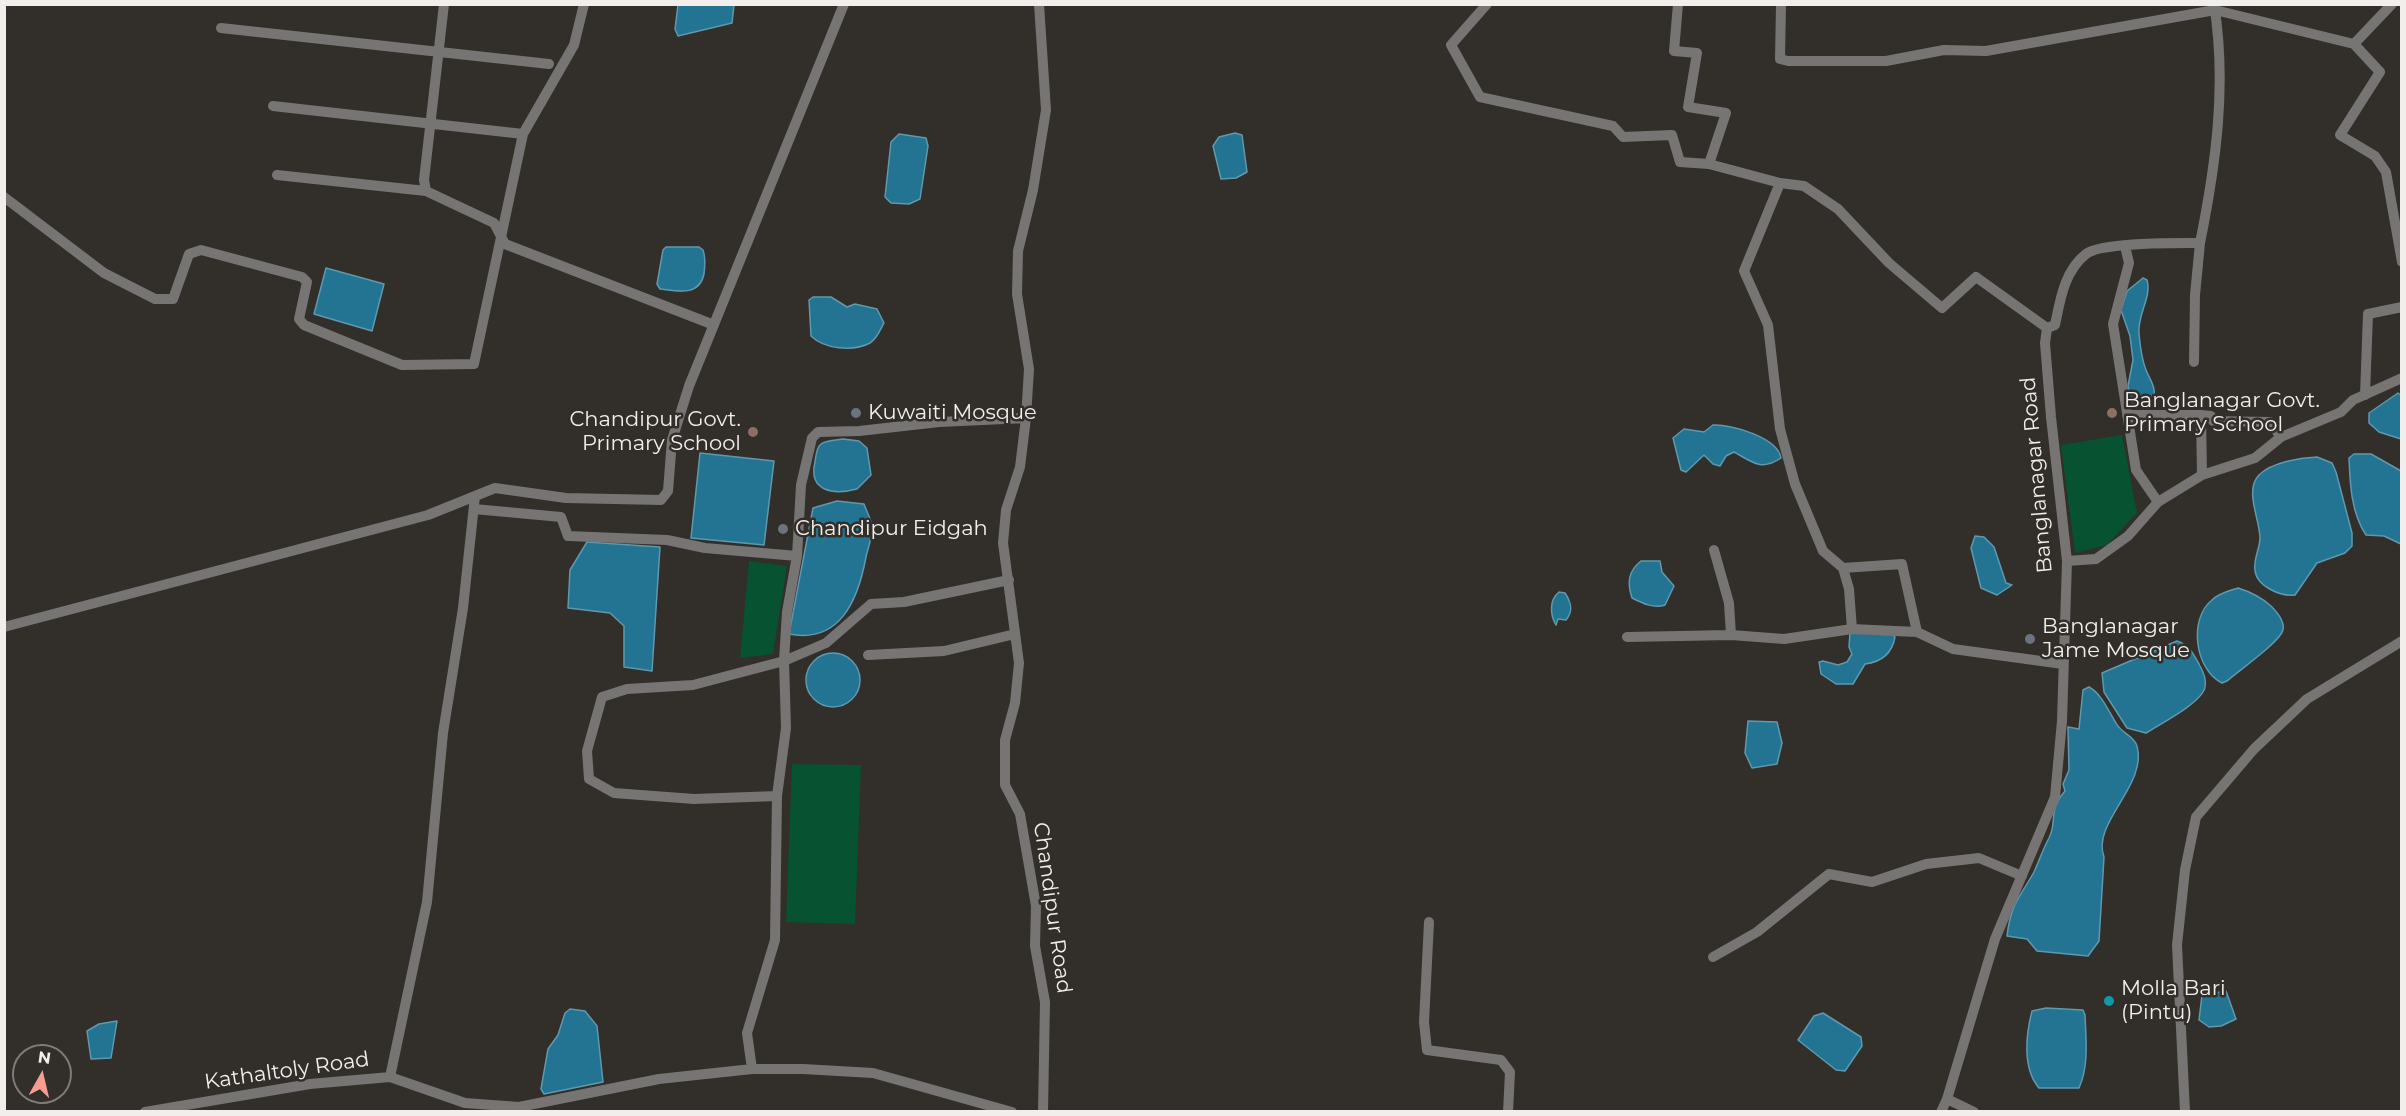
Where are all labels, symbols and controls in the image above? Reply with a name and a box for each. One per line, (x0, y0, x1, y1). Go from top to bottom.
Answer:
street label: Banglanagar Road (2016, 376, 2058, 574)
place label: Banglanagar Govt. Primary School (2124, 388, 2320, 438)
place label: Kuwaiti Mosque (868, 400, 1037, 426)
marker: Kuwaiti Mosque (849, 406, 863, 420)
marker: Banglanagar Govt. Primary School (2105, 406, 2119, 420)
place label: Chandipur Govt. Primary School (569, 407, 741, 457)
marker: Chandipur Govt. Primary School (746, 425, 760, 439)
place label: Chandipur Eidgah (795, 516, 988, 542)
marker: Chandipur Eidgah (776, 522, 790, 536)
place label: Banglanagar Jame Mosque (2042, 614, 2190, 664)
marker: Banglanagar Jame Mosque (2023, 632, 2037, 646)
street label: Chandipur Road (1028, 821, 1076, 995)
place label: Molla Bari (Pintu) (2121, 976, 2226, 1026)
marker: Molla Bari (Pintu) (2102, 994, 2116, 1008)
north arrow (12, 1044, 72, 1104)
text: N (37, 1047, 52, 1068)
street label: Kathaltoly Road (203, 1047, 371, 1095)

